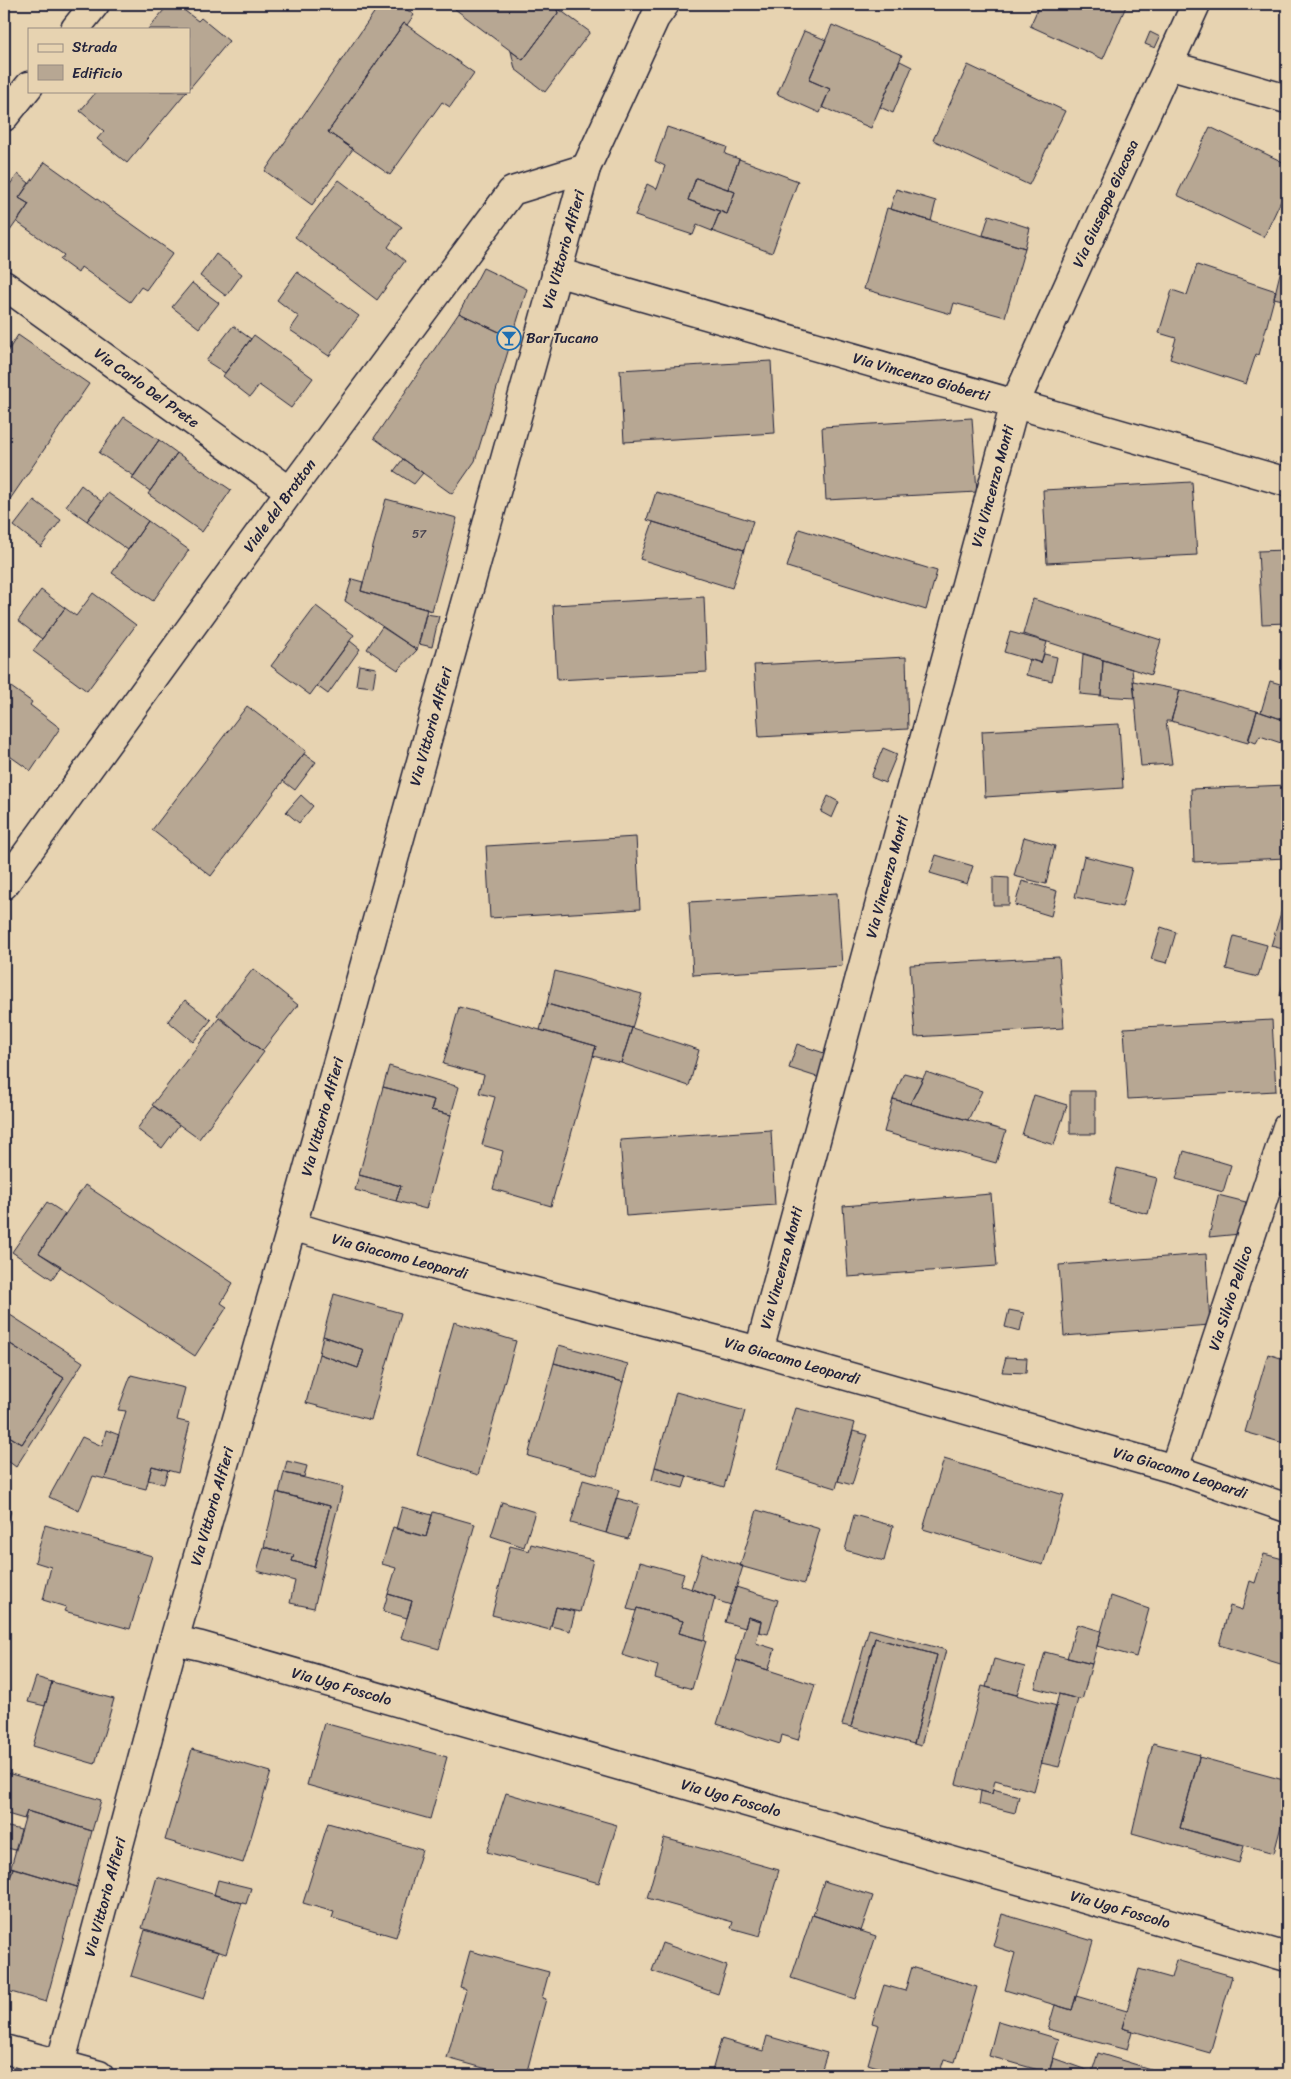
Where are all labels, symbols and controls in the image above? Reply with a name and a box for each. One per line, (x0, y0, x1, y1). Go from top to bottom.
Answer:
legend (28, 28, 190, 92)
text: Strada (72, 34, 118, 60)
text: Edificio (72, 60, 123, 86)
street label: Via Giuseppe Giacosa (1065, 135, 1146, 272)
street label: Via Vittorio Alfieri (534, 186, 592, 312)
bar icon: Bar Tucano (496, 325, 522, 351)
place label: Bar Tucano (526, 325, 599, 351)
street label: Via Carlo Del Prete (88, 341, 205, 435)
street label: Via Vincenzo Gioberti (850, 345, 994, 409)
street label: Via Vincenzo Monti (964, 421, 1022, 550)
street label: Viale del Brotton (236, 453, 323, 558)
house number: 57 (412, 523, 427, 545)
street label: Via Vittorio Alfieri (402, 663, 460, 789)
street label: Via Vincenzo Monti (858, 812, 916, 941)
street label: Via Vittorio Alfieri (293, 1053, 352, 1179)
street label: Via Vincenzo Monti (752, 1203, 811, 1332)
street label: Via Giacomo Leopardi (329, 1226, 471, 1287)
street label: Via Silvio Pellico (1201, 1242, 1260, 1354)
street label: Via Giacomo Leopardi (722, 1329, 864, 1392)
street label: Via Giacomo Leopardi (1110, 1439, 1252, 1507)
street label: Via Vittorio Alfieri (183, 1443, 242, 1569)
street label: Via Ugo Foscolo (289, 1660, 395, 1713)
street label: Via Ugo Foscolo (678, 1771, 785, 1825)
street label: Via Vittorio Alfieri (77, 1834, 134, 1959)
street label: Via Ugo Foscolo (1067, 1883, 1174, 1936)

